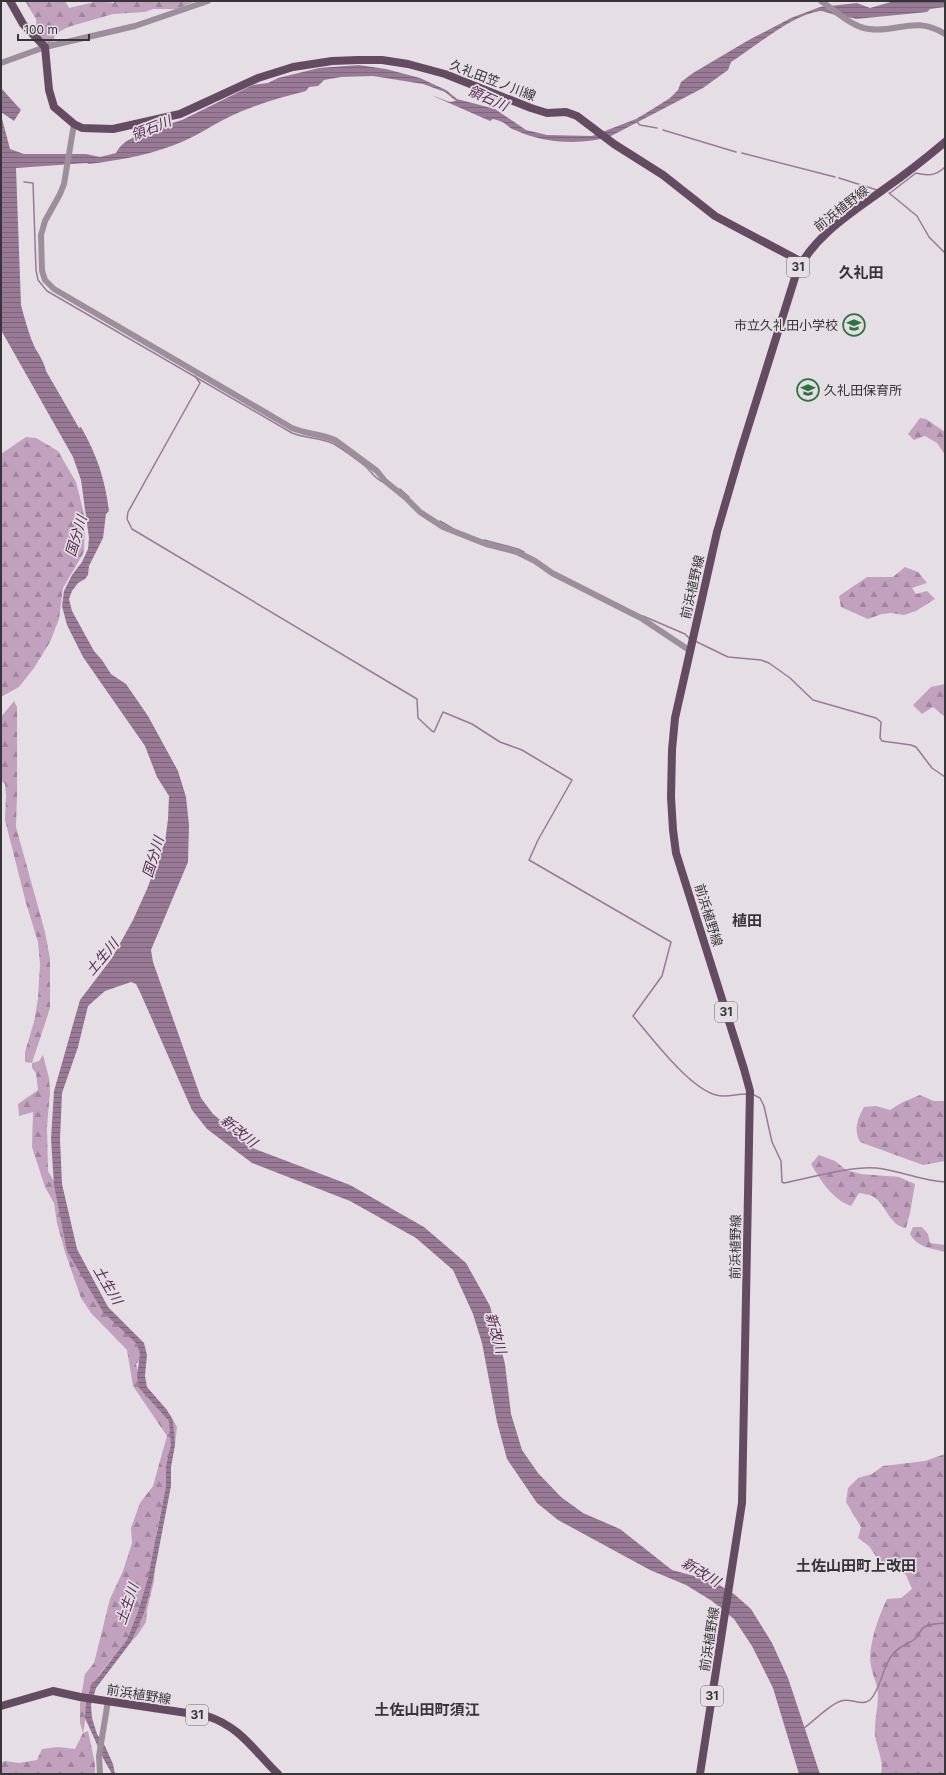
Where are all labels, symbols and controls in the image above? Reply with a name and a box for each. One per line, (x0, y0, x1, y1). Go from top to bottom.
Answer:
scale bar (18, 16, 89, 42)
text: 100 m (24, 22, 58, 37)
street label: 久礼田笠ノ川線 (448, 56, 538, 104)
water label: 領石川 (466, 81, 513, 115)
water label: 領石川 (128, 111, 175, 143)
street label: 前浜植野線 (810, 182, 872, 234)
road number: 31 (787, 257, 809, 277)
district label: 久礼田 (838, 263, 884, 282)
school or university icon: 市立久礼田小学校 (841, 312, 867, 338)
place label: 市立久礼田小学校 (734, 317, 838, 333)
school or university icon: 久礼田保育所 (795, 377, 821, 403)
place label: 久礼田保育所 (824, 382, 902, 398)
water label: 国分川 (61, 511, 90, 558)
street label: 前浜植野線 (677, 554, 707, 620)
water label: 国分川 (138, 832, 167, 879)
street label: 前浜植野線 (692, 882, 726, 948)
district label: 植田 (732, 911, 762, 930)
water label: 土生川 (82, 934, 123, 978)
road number: 31 (715, 1002, 737, 1022)
water label: 新改川 (218, 1111, 263, 1152)
street label: 前浜植野線 (726, 1214, 744, 1280)
water label: 土生川 (90, 1262, 128, 1309)
water label: 新改川 (483, 1310, 511, 1357)
water label: 新改川 (679, 1553, 725, 1591)
district label: 土佐山田町上改田 (796, 1556, 916, 1575)
water label: 土生川 (112, 1579, 142, 1626)
street label: 前浜植野線 (696, 1606, 722, 1672)
street label: 前浜植野線 (106, 1681, 172, 1707)
road number: 31 (701, 1686, 723, 1706)
district label: 土佐山田町須江 (374, 1700, 480, 1719)
road number: 31 (186, 1705, 208, 1725)

